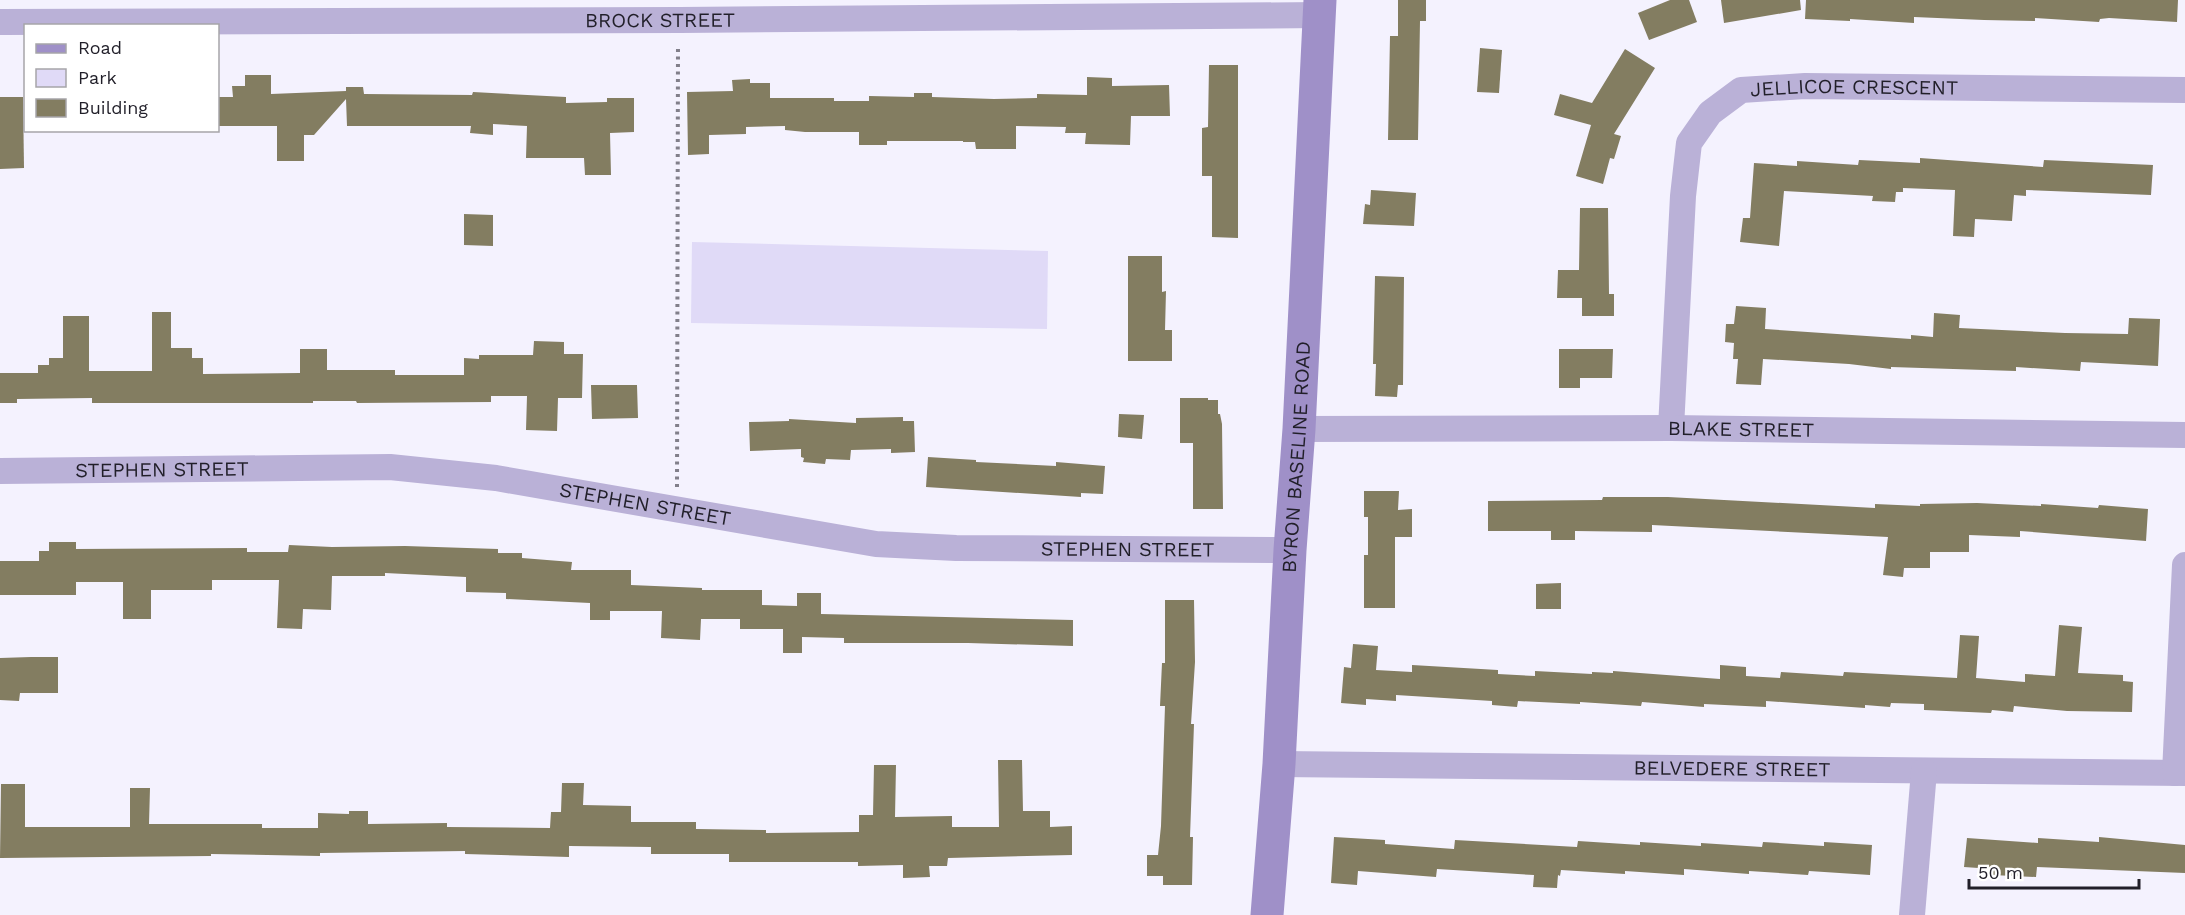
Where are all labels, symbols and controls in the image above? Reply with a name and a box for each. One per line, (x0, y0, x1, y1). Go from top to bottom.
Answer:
street label: BROCK STREET (585, 8, 735, 32)
legend (24, 24, 219, 132)
text: Road (78, 37, 122, 58)
text: Park (78, 67, 117, 88)
street label: JELLICOE CRESCENT (1749, 74, 1958, 101)
text: Building (78, 97, 148, 118)
street label: BYRON BASELINE ROAD (1277, 340, 1315, 574)
street label: BLAKE STREET (1668, 416, 1814, 442)
street label: STEPHEN STREET (75, 456, 249, 482)
street label: STEPHEN STREET (558, 477, 733, 531)
street label: STEPHEN STREET (1041, 537, 1214, 562)
street label: BELVEDERE STREET (1633, 756, 1830, 781)
scale bar (1969, 852, 2138, 890)
text: 50 m (1978, 862, 2023, 883)

